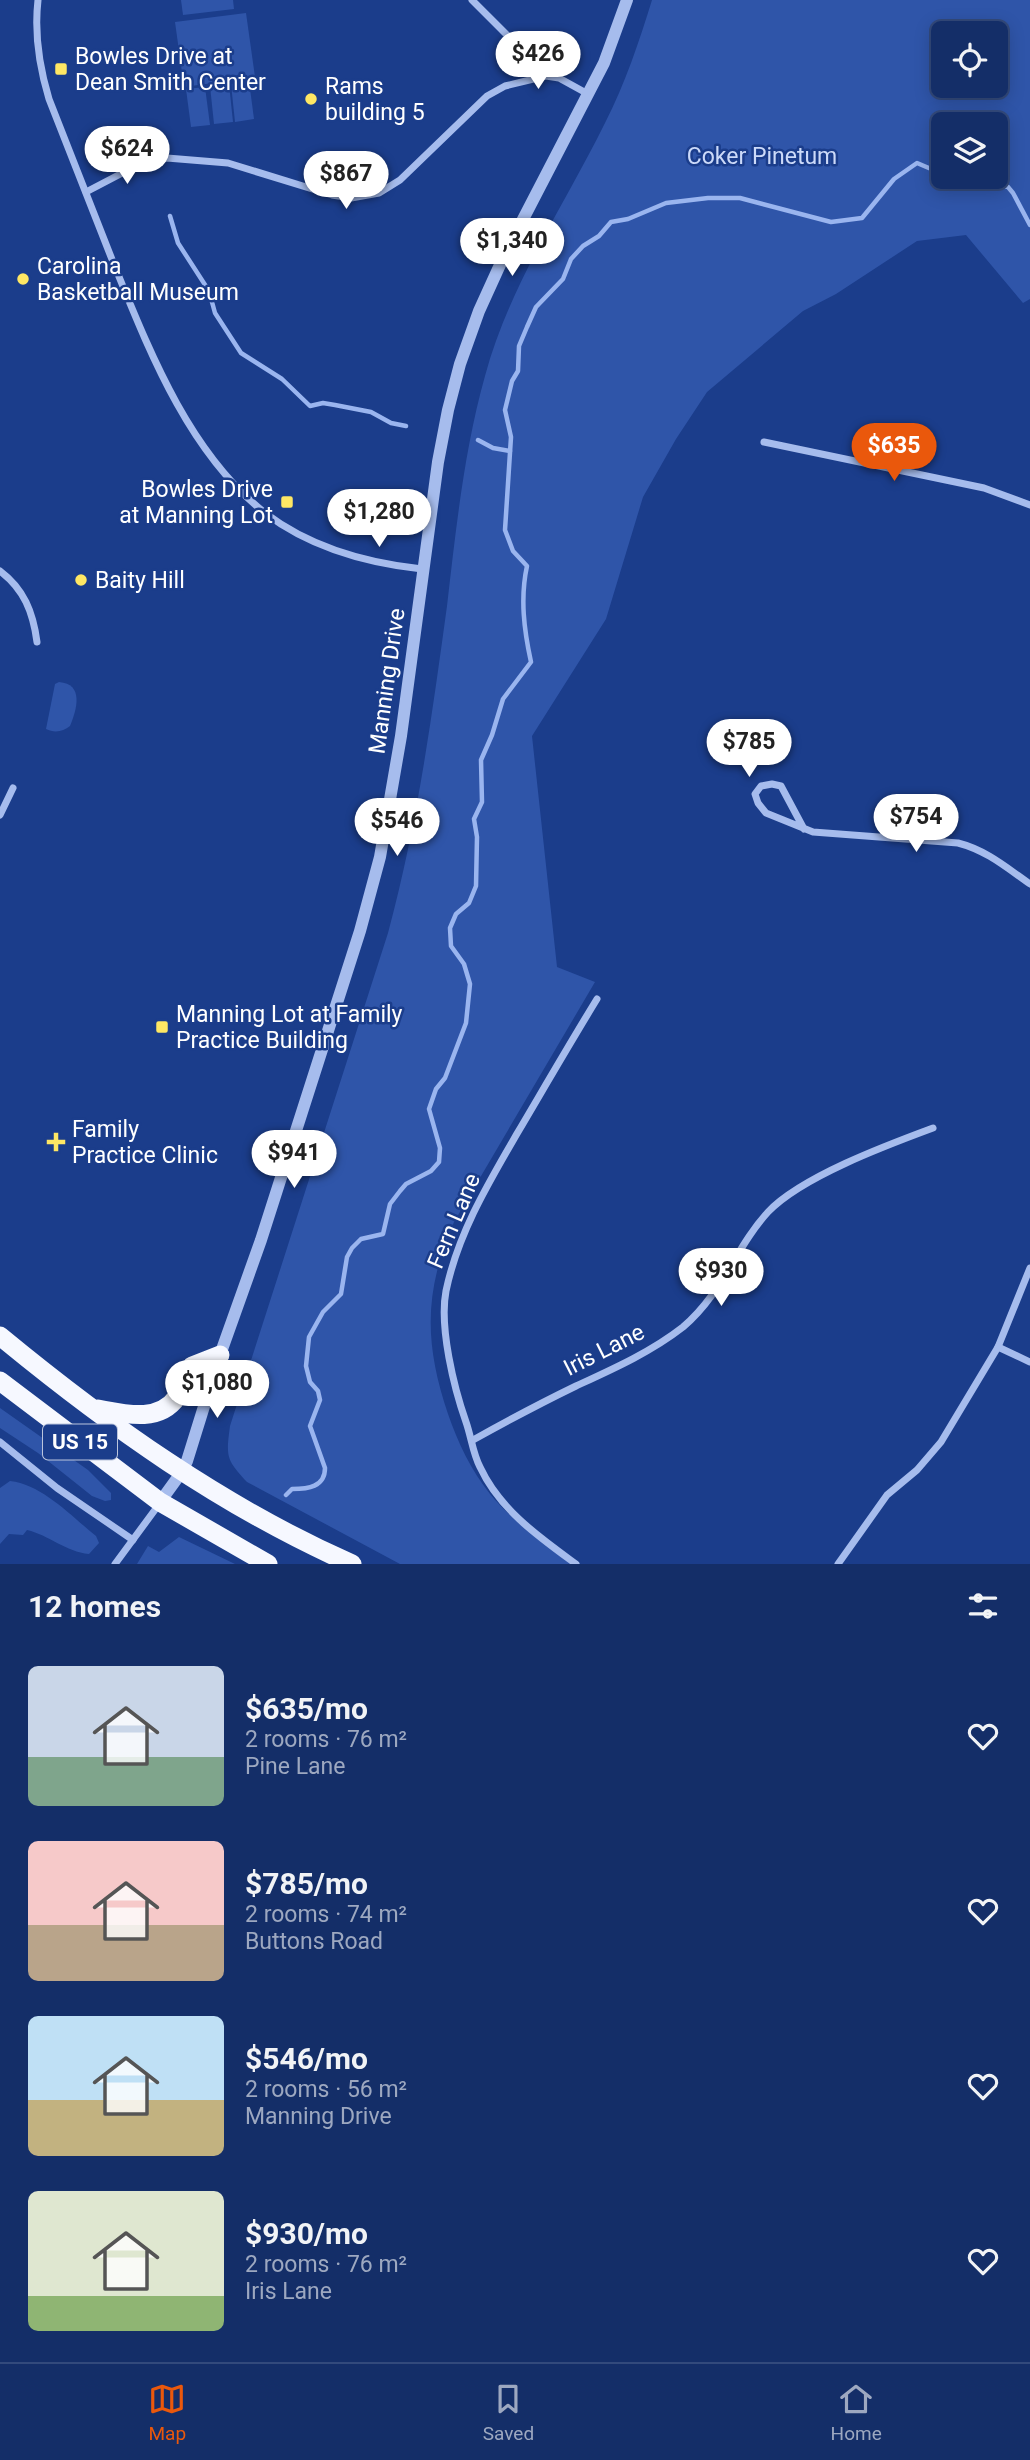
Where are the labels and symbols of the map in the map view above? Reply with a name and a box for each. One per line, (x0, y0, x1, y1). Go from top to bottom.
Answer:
pin: $426 (497, 32, 579, 91)
place label: Bowles Drive at Dean Smith Center (75, 43, 266, 96)
marker: Bowles Drive at Dean Smith Center (53, 61, 69, 77)
place label: Rams building 5 (325, 73, 425, 126)
marker: Rams building 5 (303, 91, 319, 107)
pin: $624 (86, 127, 168, 186)
park label: Coker Pinetum (687, 143, 837, 170)
pin: $867 (305, 152, 387, 211)
pin: $1,340 (455, 218, 569, 278)
place label: Carolina Basketball Museum (37, 253, 239, 306)
marker: Carolina Basketball Museum (15, 271, 31, 287)
pin: $635 (853, 424, 935, 483)
place label: Bowles Drive at Manning Lot (119, 476, 273, 529)
pin: $1,280 (322, 490, 436, 549)
marker: Bowles Drive at Manning Lot (279, 494, 295, 510)
place label: Baity Hill (95, 567, 185, 594)
marker: Baity Hill (73, 572, 89, 588)
street label: Manning Drive (363, 607, 411, 755)
pin: $785 (708, 720, 790, 779)
pin: $754 (875, 794, 957, 854)
pin: $546 (356, 798, 438, 858)
place label: Manning Lot at Family Practice Building (176, 1001, 403, 1054)
marker: Manning Lot at Family Practice Building (154, 1019, 170, 1035)
place label: Family Practice Clinic (72, 1116, 218, 1169)
pin: $941 (253, 1130, 335, 1190)
marker: Family Practice Clinic (46, 1132, 66, 1152)
street label: Fern Lane (422, 1169, 486, 1273)
pin: $930 (680, 1248, 762, 1308)
street label: Iris Lane (559, 1318, 649, 1382)
pin: $1,080 (160, 1360, 274, 1420)
road number: US 15 (43, 1424, 117, 1460)

